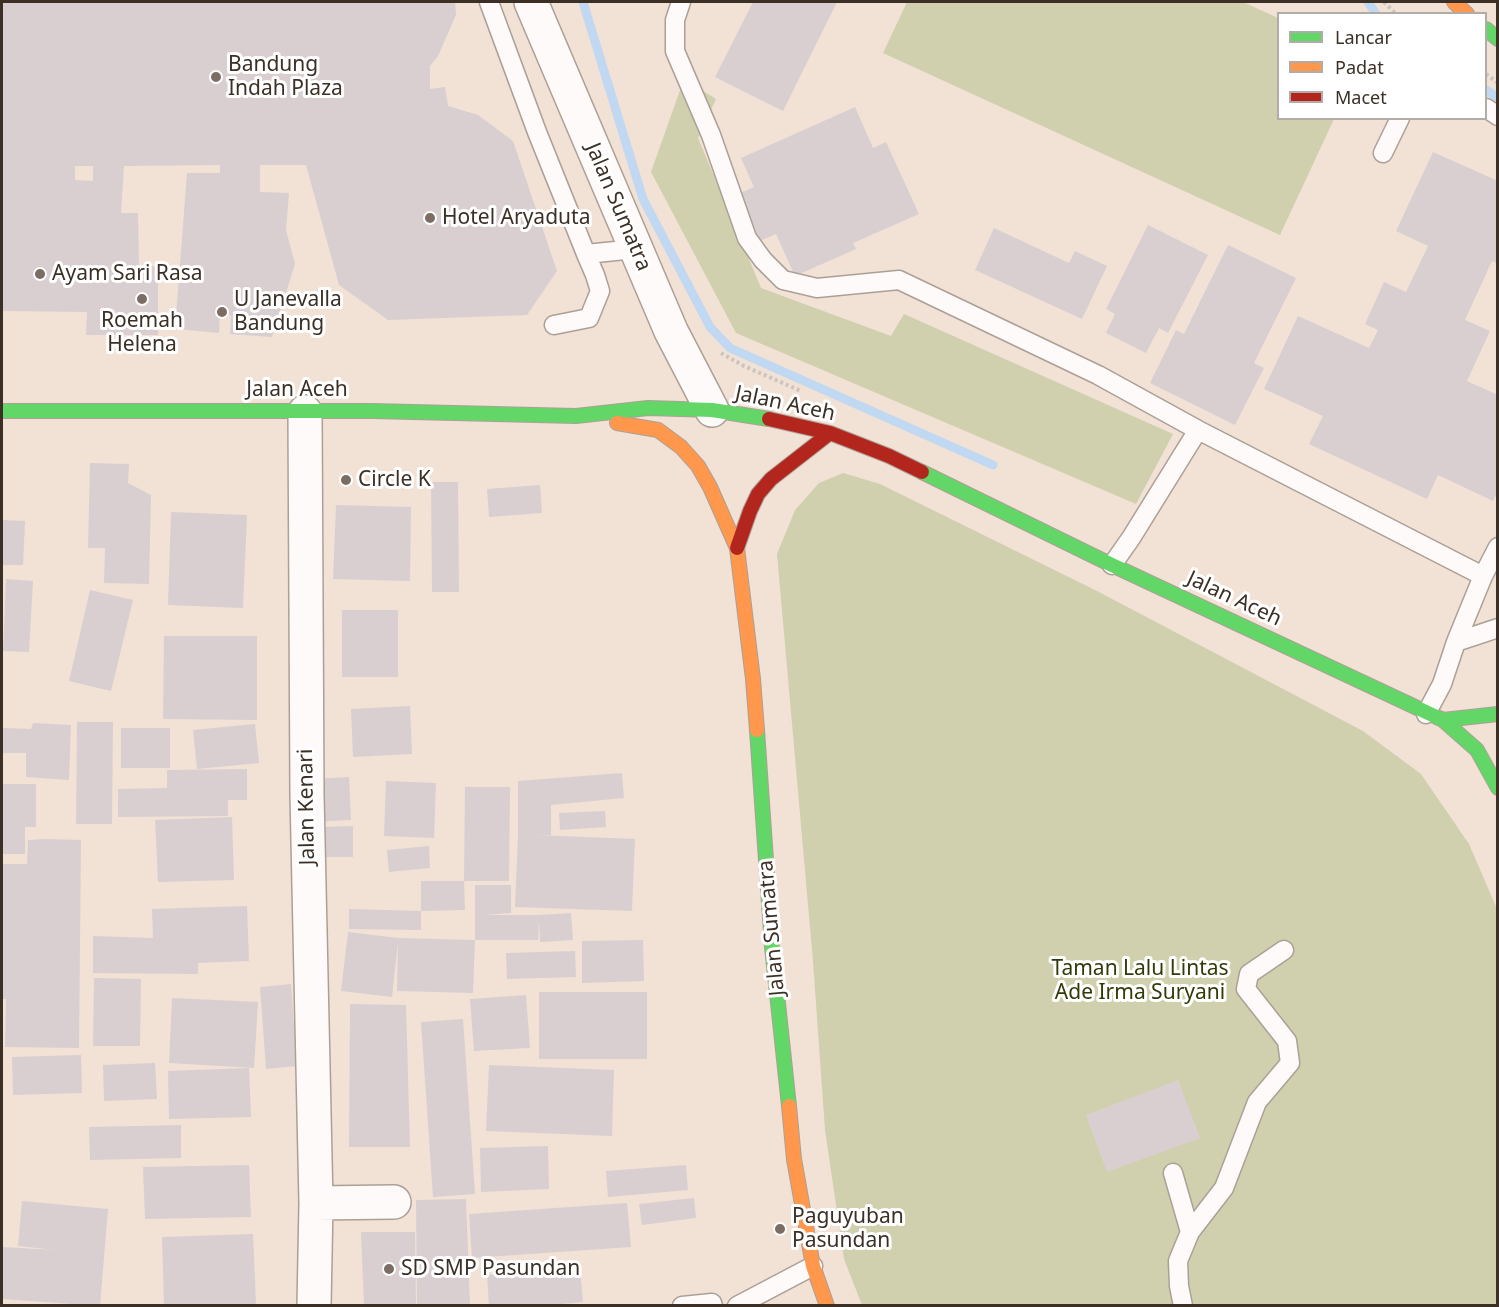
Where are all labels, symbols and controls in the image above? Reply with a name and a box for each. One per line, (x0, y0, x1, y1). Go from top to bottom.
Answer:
legend (1277, 12, 1487, 120)
text: Lancar (1335, 25, 1392, 49)
place label: Bandung Indah Plaza (228, 52, 343, 102)
text: Padat (1335, 55, 1384, 79)
marker: Bandung Indah Plaza (209, 70, 223, 84)
text: Macet (1335, 85, 1387, 109)
street label: Jalan Sumatra (580, 139, 656, 275)
place label: Hotel Aryaduta (442, 205, 590, 231)
marker: Hotel Aryaduta (423, 211, 437, 225)
place label: Ayam Sari Rasa (52, 261, 203, 287)
marker: Ayam Sari Rasa (33, 267, 47, 281)
place label: U Janevalla Bandung (234, 287, 342, 337)
marker: Roemah Helena (135, 292, 149, 306)
marker: U Janevalla Bandung (215, 305, 229, 319)
place label: Roemah Helena (101, 308, 183, 358)
street label: Jalan Aceh (246, 377, 348, 403)
street label: Jalan Aceh (733, 381, 837, 427)
place label: Circle K (358, 467, 431, 493)
marker: Circle K (339, 473, 353, 487)
street label: Jalan Aceh (1183, 566, 1285, 632)
street label: Jalan Kenari (293, 748, 321, 866)
street label: Jalan Sumatra (753, 859, 791, 997)
park label: Taman Lalu Lintas Ade Irma Suryani (1051, 956, 1229, 1006)
place label: Paguyuban Pasundan (792, 1204, 904, 1254)
marker: Paguyuban Pasundan (773, 1222, 787, 1236)
place label: SD SMP Pasundan (401, 1256, 580, 1282)
marker: SD SMP Pasundan (382, 1262, 396, 1276)

